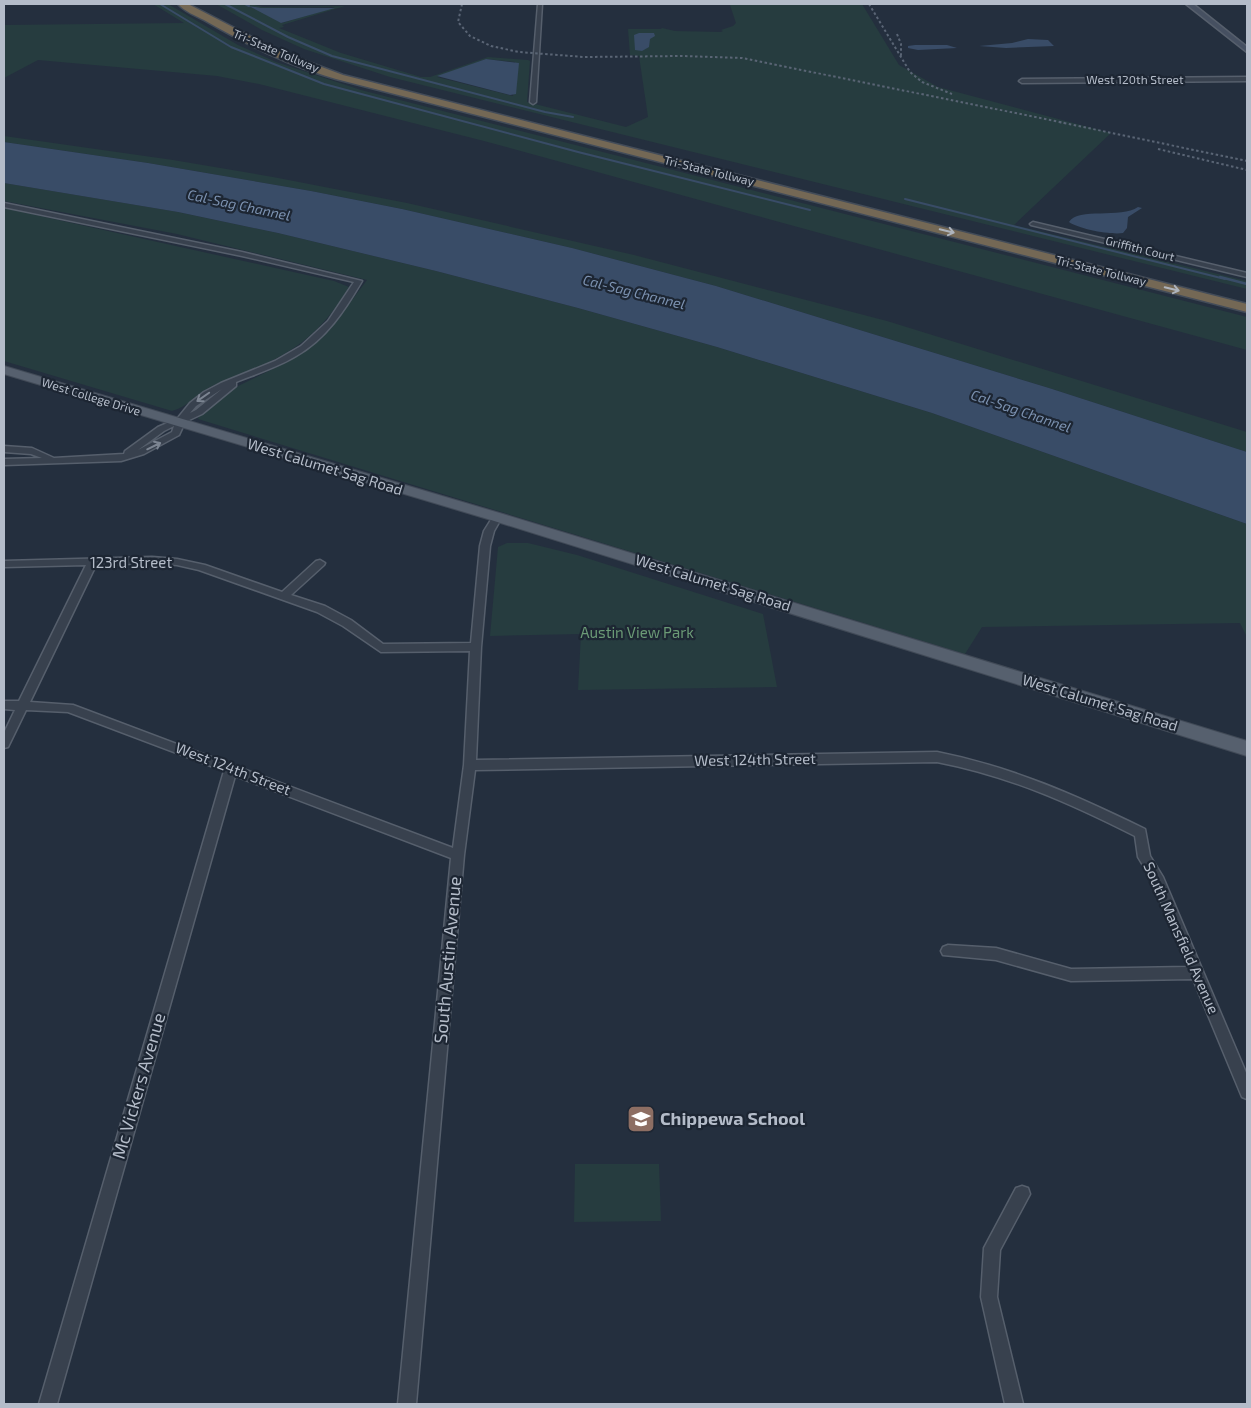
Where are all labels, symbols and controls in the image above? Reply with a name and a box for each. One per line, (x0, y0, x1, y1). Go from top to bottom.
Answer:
street label: Tri-State Tollway (231, 26, 322, 75)
street label: West 120th Street (1086, 72, 1184, 86)
street label: Tri-State Tollway (663, 152, 756, 188)
water label: Cal-Sag Channel (186, 185, 292, 224)
one-way arrow (938, 227, 954, 236)
street label: Griffith Court (1104, 233, 1177, 263)
street label: Tri-State Tollway (1055, 252, 1148, 288)
water label: Cal-Sag Channel (581, 271, 687, 312)
one-way arrow (1164, 284, 1180, 294)
street label: West College Drive (40, 374, 142, 418)
water label: Cal-Sag Channel (969, 385, 1073, 436)
one-way arrow (196, 392, 210, 402)
street label: West Calumet Sag Road (245, 434, 405, 498)
one-way arrow (146, 440, 161, 450)
street label: West Calumet Sag Road (633, 550, 793, 614)
street label: 123rd Street (90, 553, 172, 571)
park label: Austin View Park (580, 623, 694, 641)
street label: West Calumet Sag Road (1020, 670, 1180, 734)
street label: West 124th Street (173, 738, 294, 798)
street label: West 124th Street (694, 749, 816, 769)
street label: South Mansfield Avenue (1140, 859, 1224, 1016)
street label: South Austin Avenue (429, 875, 465, 1044)
street label: Mc Vickers Avenue (107, 1010, 169, 1161)
school or university icon: Chippewa School (626, 1104, 656, 1134)
place label: Chippewa School (660, 1107, 805, 1129)

